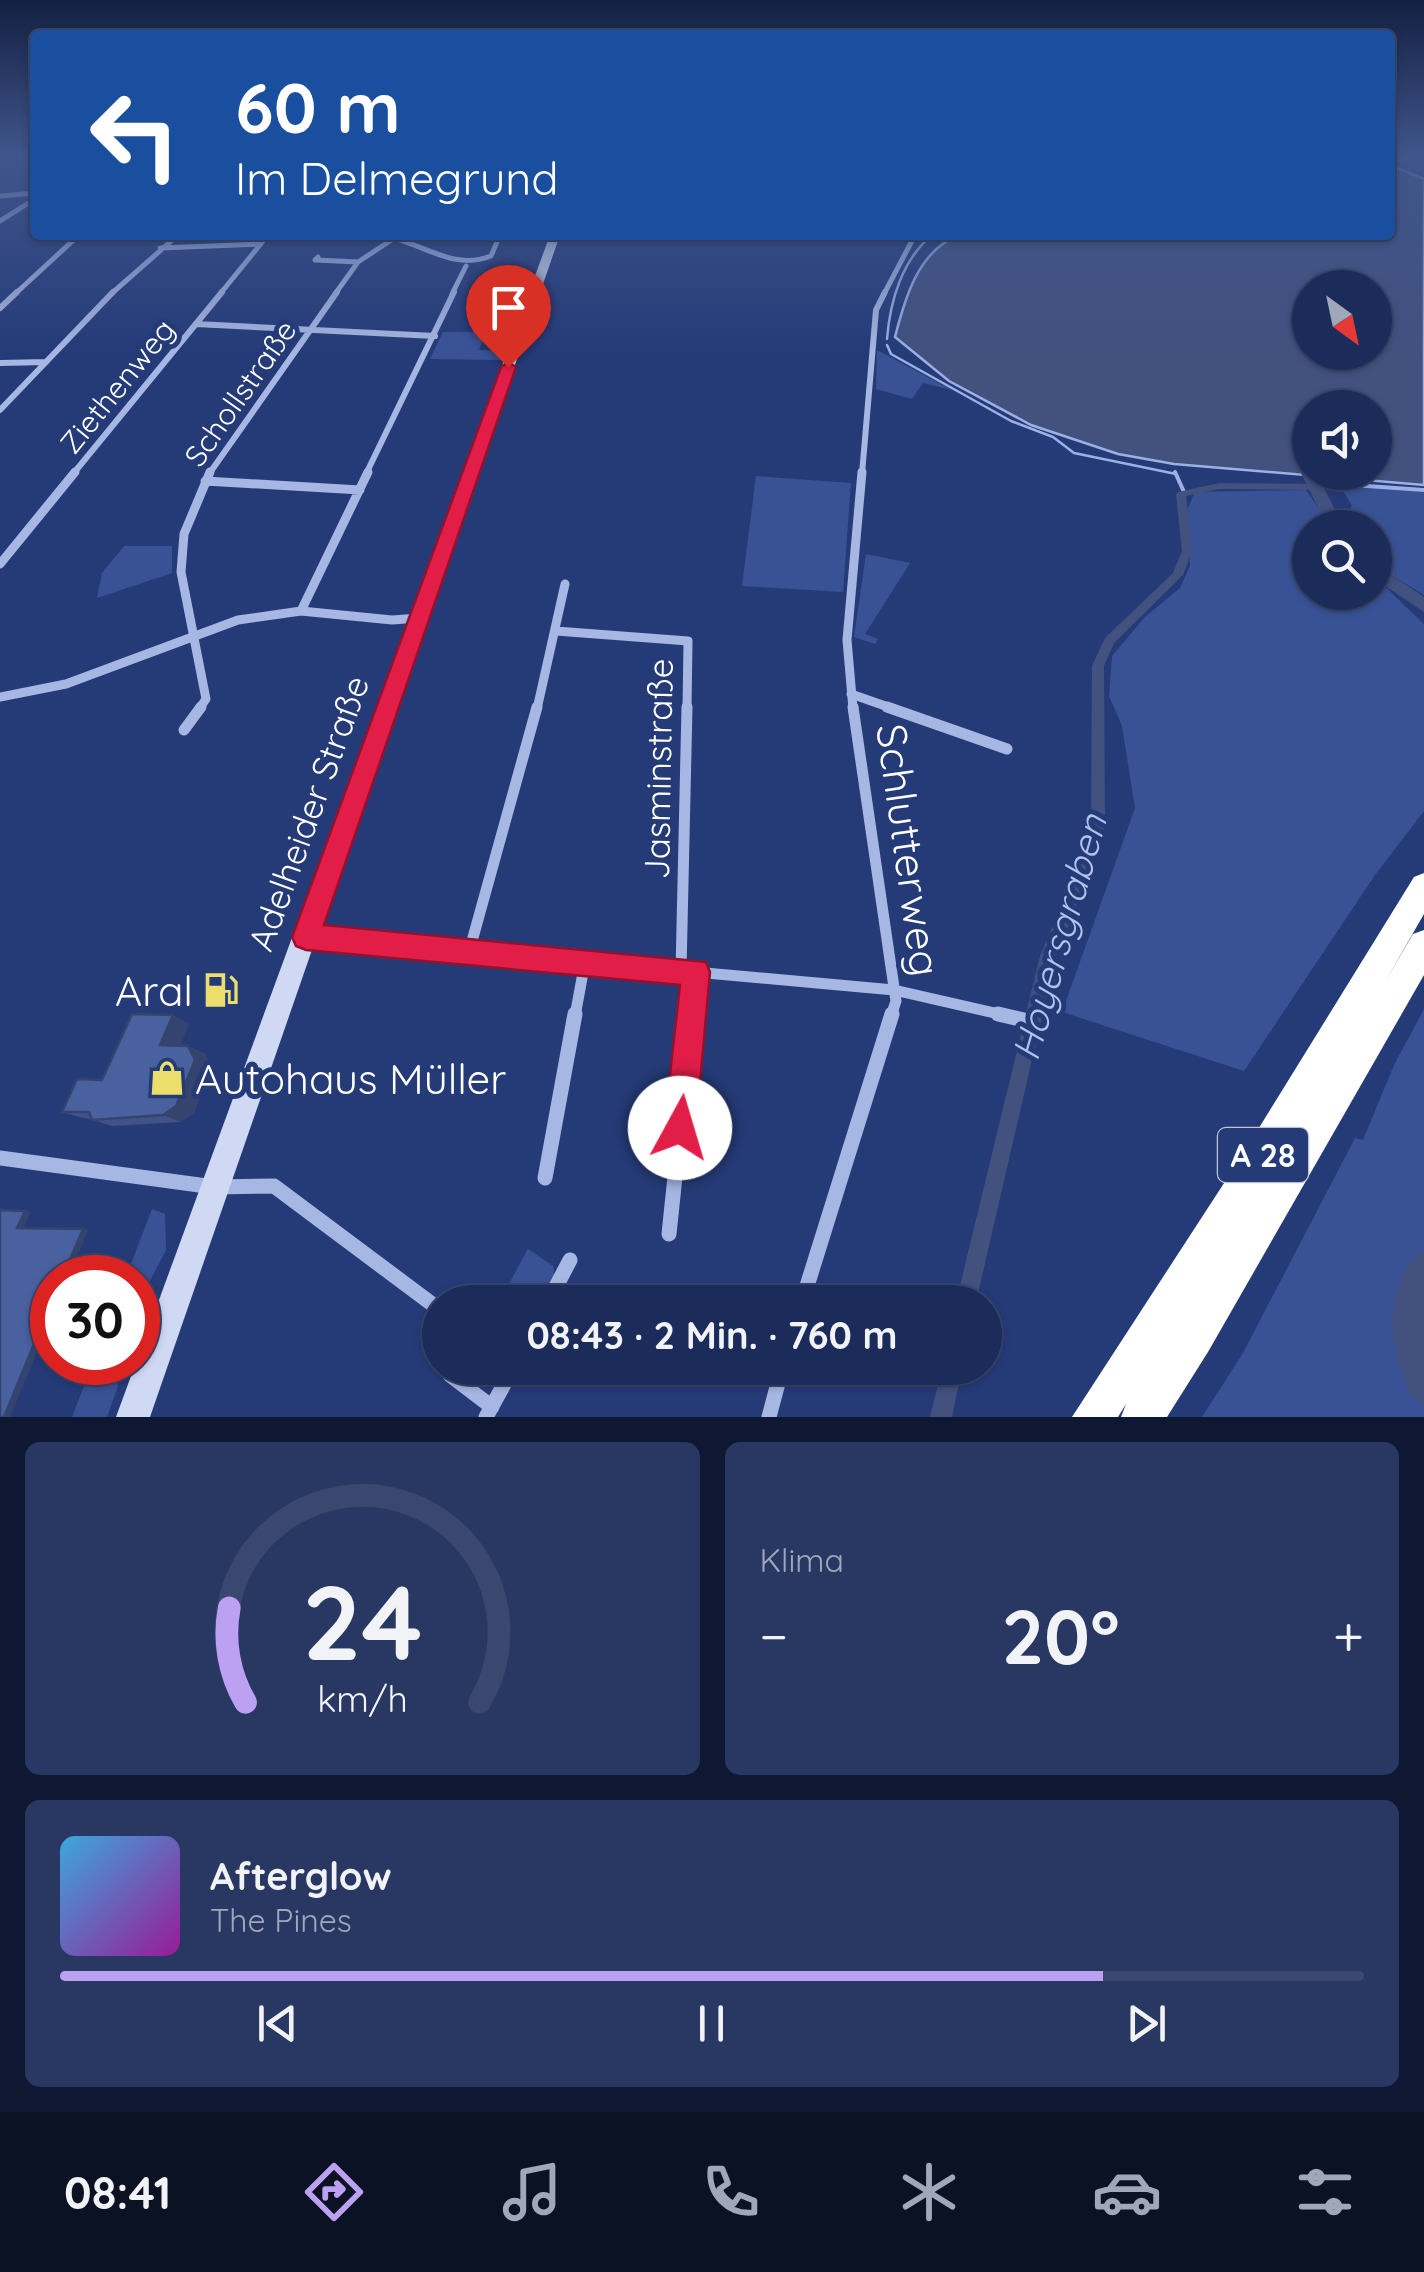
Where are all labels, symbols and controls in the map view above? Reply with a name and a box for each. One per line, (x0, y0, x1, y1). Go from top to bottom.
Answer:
text: 60 m (235, 63, 401, 151)
icon: left (70, 70, 200, 200)
text: Im Delmegrund (235, 150, 559, 206)
pin (466, 265, 551, 368)
north arrow (1292, 270, 1392, 370)
map controls (1292, 270, 1392, 610)
icon: arrive (481, 280, 536, 335)
street label: Ziethenweg (51, 311, 183, 461)
street label: Schollstraße (176, 312, 304, 474)
button: sound (1292, 390, 1392, 490)
button: search (1292, 510, 1392, 610)
street label: Jasminstraße (634, 658, 682, 880)
street label: Adelheider Straße (238, 669, 378, 957)
street label: Schlutterweg (865, 720, 953, 980)
water label: Hoyersgraben (1001, 808, 1117, 1065)
place label: Aral (115, 964, 193, 1017)
fuel station icon: Aral (202, 971, 240, 1009)
place label: Autohaus Müller (195, 1052, 506, 1105)
shop icon: Autohaus Müller (148, 1059, 186, 1097)
position arrow (628, 1076, 732, 1180)
road number: A 28 (1218, 1128, 1308, 1182)
speed limit sign: 30 (30, 1255, 160, 1385)
text: 08:43 · 2 Min. · 760 m (527, 1311, 897, 1359)
text: Klima (760, 1540, 844, 1580)
text: 24 (302, 1556, 422, 1686)
text: 20° (1001, 1589, 1120, 1683)
text: − (760, 1601, 788, 1670)
text: + (1333, 1601, 1364, 1670)
text: km/h (317, 1676, 408, 1721)
text: Afterglow (210, 1852, 392, 1900)
text: The Pines (210, 1900, 352, 1940)
icon: previous (250, 1996, 305, 2051)
icon: pause (684, 1996, 739, 2051)
icon: next (1119, 1996, 1174, 2051)
icon: directions (299, 2157, 369, 2227)
icon: music (497, 2157, 567, 2227)
icon: phone (696, 2157, 766, 2227)
icon: climate (894, 2157, 964, 2227)
icon: car (1092, 2157, 1162, 2227)
icon: filters (1290, 2157, 1360, 2227)
text: 08:41 (64, 2164, 171, 2220)

